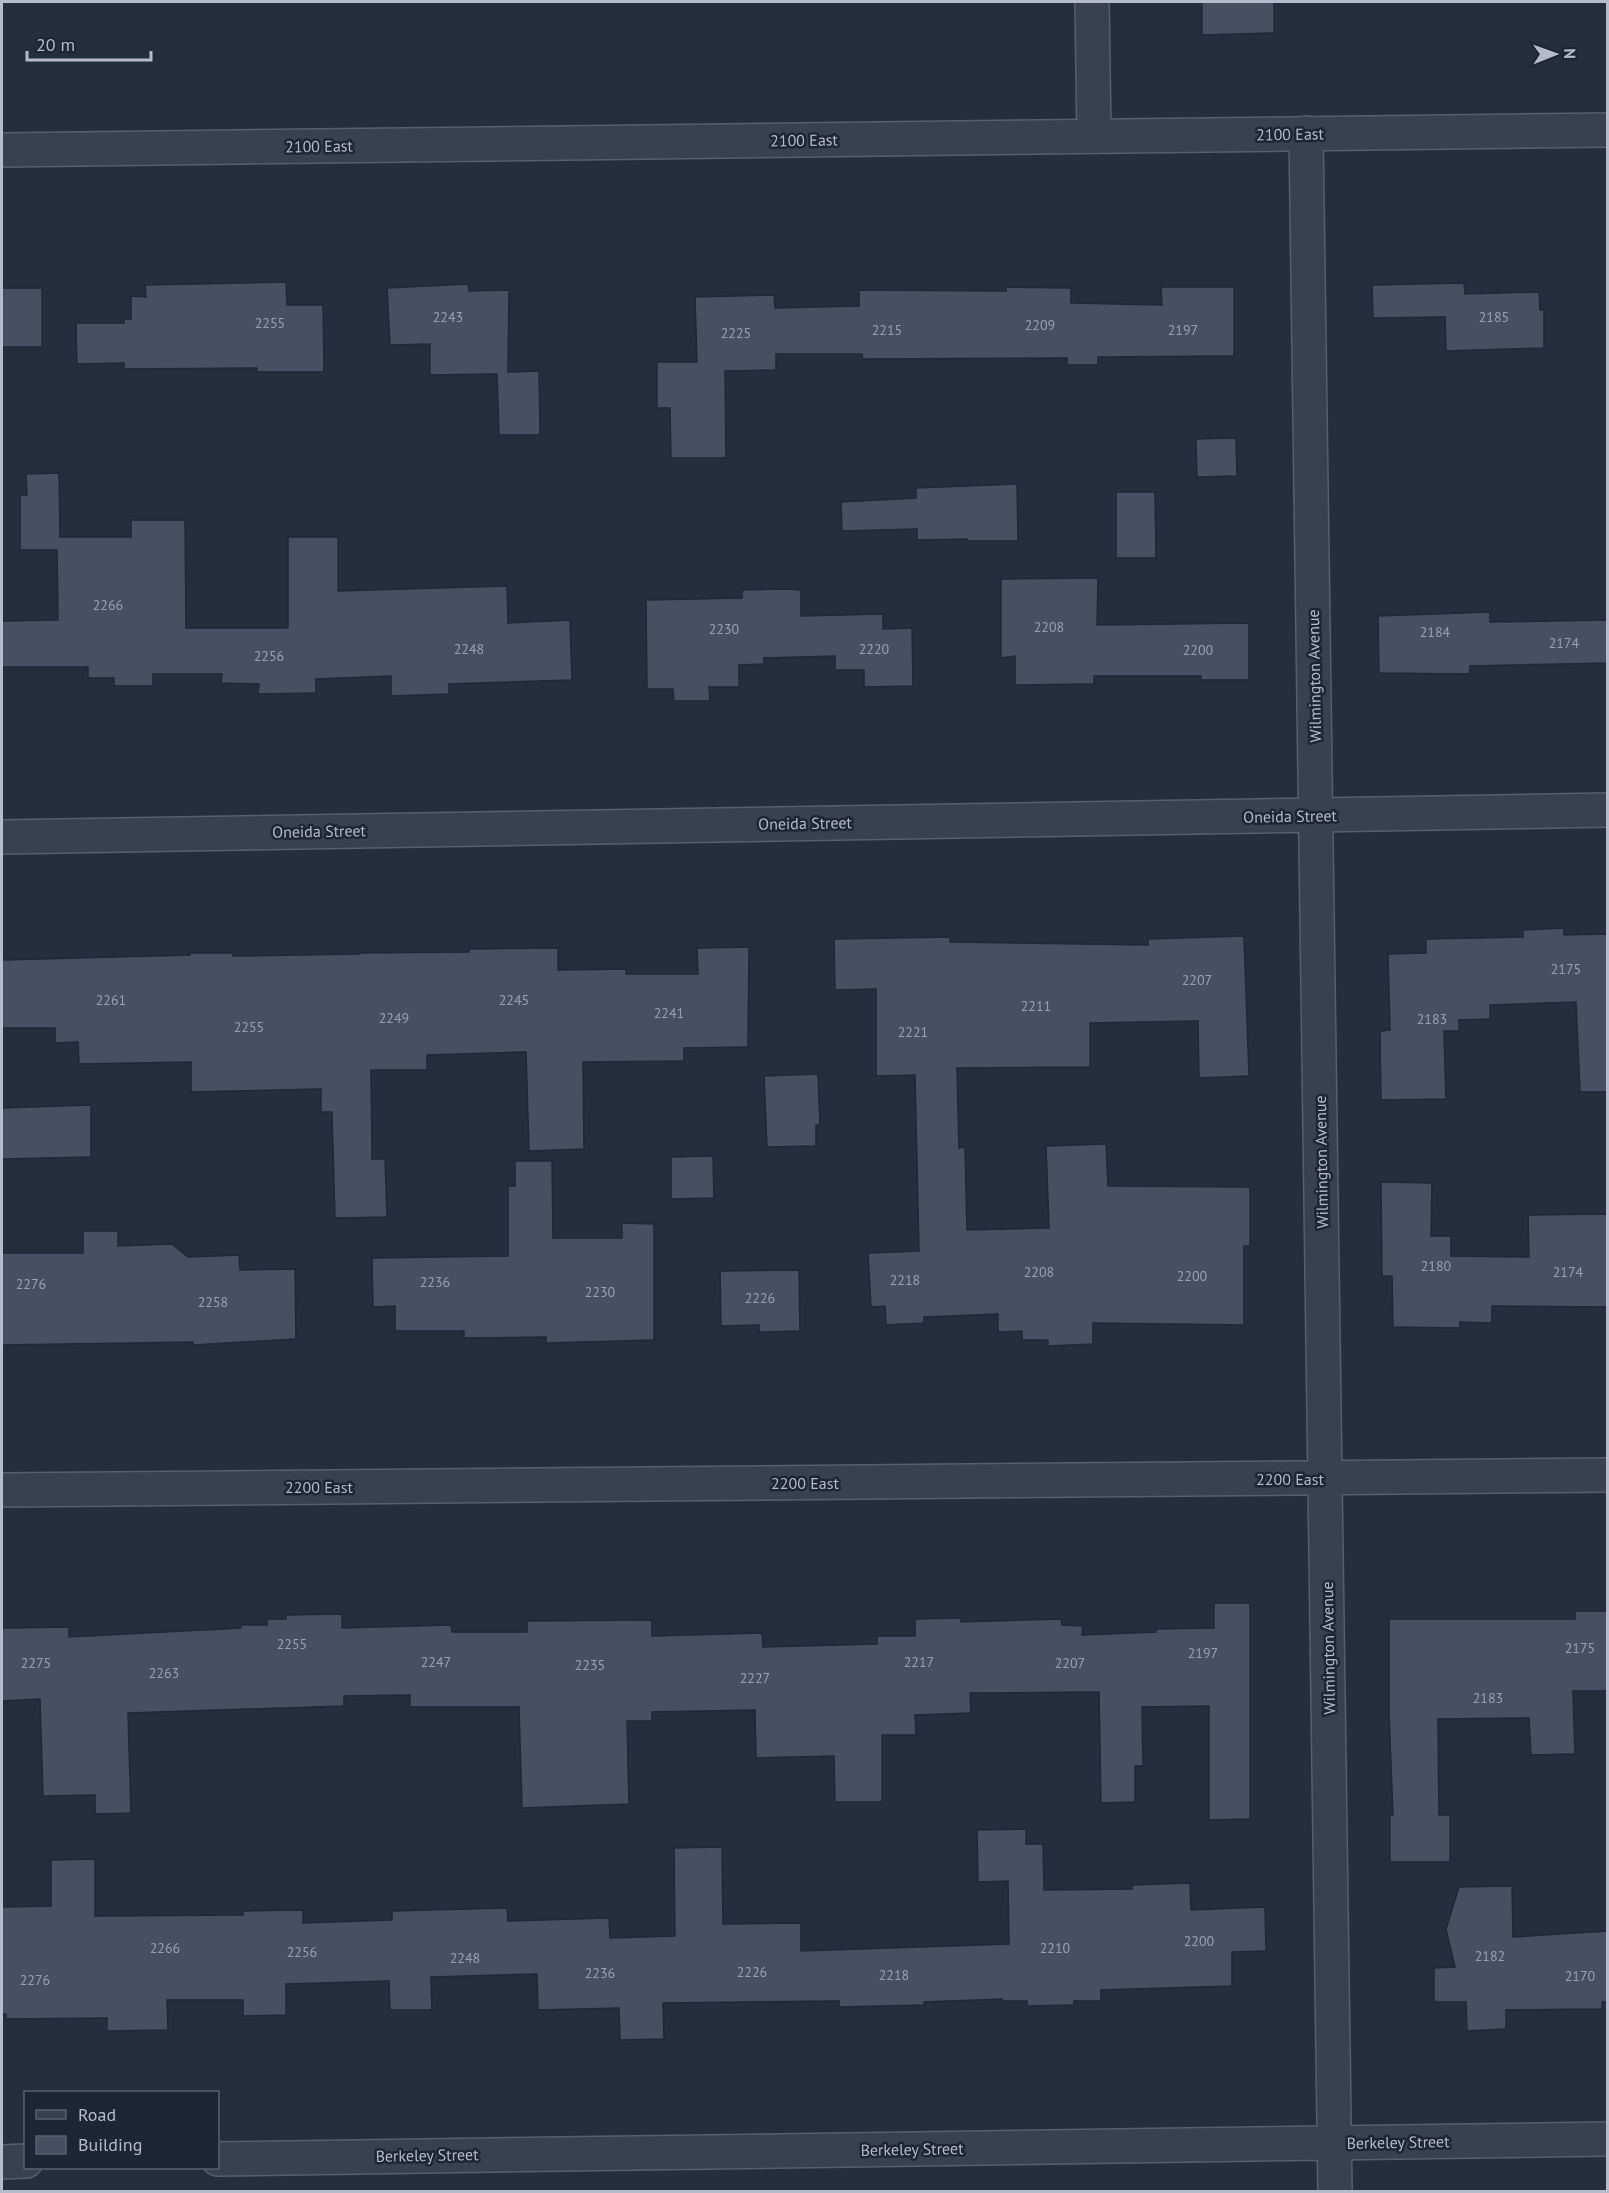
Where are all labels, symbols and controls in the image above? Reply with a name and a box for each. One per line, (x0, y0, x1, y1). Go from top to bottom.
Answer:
scale bar (27, 24, 152, 62)
north arrow (1525, 24, 1585, 84)
text: 20 m (36, 33, 75, 56)
text: N (1560, 48, 1580, 59)
street label: 2100 East (1256, 123, 1325, 145)
street label: 2100 East (770, 129, 839, 151)
street label: 2100 East (285, 135, 354, 157)
house number: 2243 (433, 308, 463, 326)
house number: 2185 (1479, 308, 1509, 326)
house number: 2255 (255, 314, 285, 332)
house number: 2209 (1025, 316, 1055, 334)
house number: 2215 (872, 321, 902, 339)
house number: 2197 (1168, 321, 1198, 339)
house number: 2225 (721, 324, 751, 342)
house number: 2266 (93, 596, 123, 614)
street label: Wilmington Avenue (1303, 609, 1325, 743)
house number: 2208 (1034, 618, 1064, 636)
house number: 2230 (709, 620, 740, 638)
house number: 2184 (1420, 623, 1451, 641)
house number: 2174 (1549, 634, 1580, 652)
house number: 2248 (454, 640, 484, 658)
house number: 2220 (859, 640, 890, 658)
house number: 2200 (1183, 641, 1214, 659)
house number: 2256 (254, 647, 284, 665)
street label: Oneida Street (1243, 805, 1338, 827)
street label: Oneida Street (758, 812, 853, 834)
street label: Oneida Street (272, 820, 367, 842)
house number: 2175 (1551, 960, 1581, 978)
house number: 2207 (1182, 971, 1212, 989)
house number: 2261 (96, 991, 126, 1009)
house number: 2245 (499, 991, 529, 1009)
house number: 2211 (1021, 997, 1051, 1015)
house number: 2241 (654, 1004, 684, 1022)
house number: 2249 (379, 1009, 409, 1027)
house number: 2183 (1417, 1010, 1447, 1028)
house number: 2255 (234, 1018, 264, 1036)
house number: 2221 (898, 1023, 928, 1041)
street label: Wilmington Avenue (1310, 1095, 1332, 1229)
house number: 2180 (1421, 1257, 1452, 1275)
house number: 2208 (1024, 1263, 1054, 1281)
house number: 2174 (1553, 1263, 1584, 1281)
house number: 2200 (1177, 1267, 1208, 1285)
house number: 2218 (890, 1271, 920, 1289)
house number: 2236 (420, 1273, 450, 1291)
house number: 2276 (16, 1275, 46, 1293)
house number: 2230 (585, 1283, 616, 1301)
house number: 2226 (745, 1289, 775, 1307)
house number: 2258 (198, 1293, 228, 1311)
street label: 2200 East (1256, 1469, 1324, 1489)
street label: 2200 East (771, 1473, 839, 1493)
street label: 2200 East (285, 1477, 353, 1497)
street label: Wilmington Avenue (1317, 1581, 1339, 1715)
house number: 2255 (277, 1635, 307, 1653)
house number: 2175 (1565, 1639, 1595, 1657)
house number: 2197 (1188, 1644, 1218, 1662)
house number: 2247 (421, 1653, 451, 1671)
house number: 2217 (904, 1653, 934, 1671)
house number: 2275 (21, 1654, 51, 1672)
house number: 2207 (1055, 1654, 1085, 1672)
house number: 2235 (575, 1656, 605, 1674)
house number: 2263 (149, 1664, 179, 1682)
house number: 2227 (740, 1669, 770, 1687)
house number: 2183 (1473, 1689, 1503, 1707)
house number: 2200 (1184, 1932, 1215, 1950)
house number: 2266 (150, 1939, 180, 1957)
house number: 2210 (1040, 1939, 1071, 1957)
house number: 2256 (287, 1943, 317, 1961)
house number: 2182 (1475, 1947, 1505, 1965)
house number: 2248 (450, 1949, 480, 1967)
house number: 2226 (737, 1963, 767, 1981)
house number: 2236 (585, 1964, 615, 1982)
house number: 2218 (879, 1966, 909, 1984)
house number: 2170 (1565, 1967, 1596, 1985)
house number: 2276 (20, 1971, 50, 1989)
legend (24, 2091, 219, 2169)
text: Road (78, 2103, 116, 2126)
street label: Berkeley Street (1346, 2131, 1450, 2153)
text: Building (78, 2133, 142, 2156)
street label: Berkeley Street (860, 2138, 964, 2160)
street label: Berkeley Street (375, 2144, 479, 2166)

